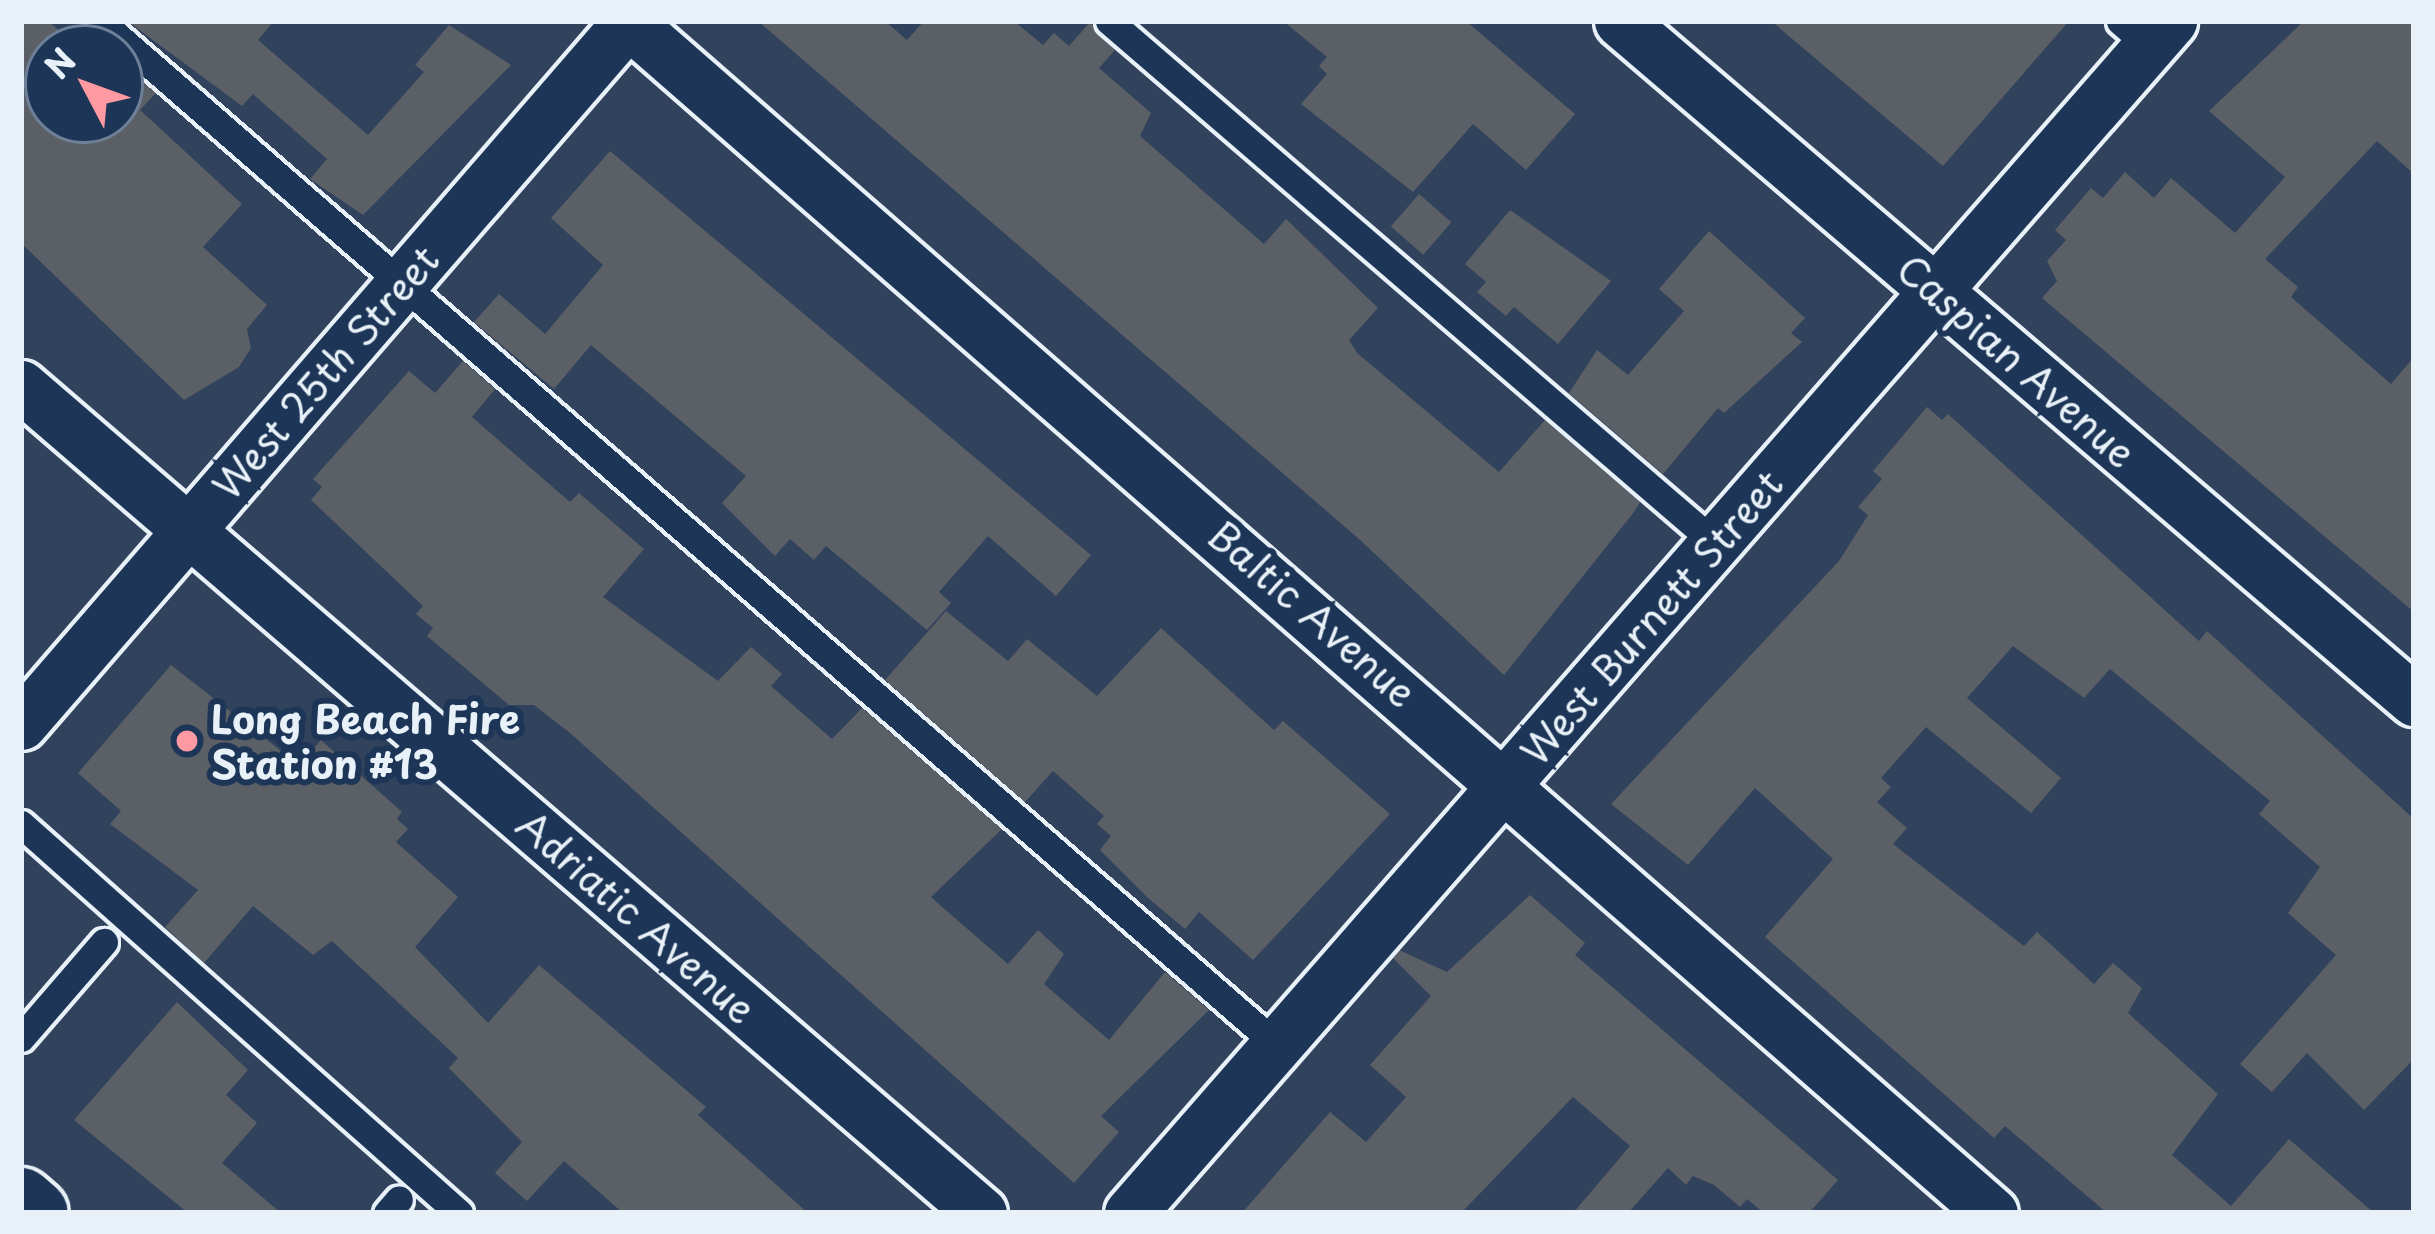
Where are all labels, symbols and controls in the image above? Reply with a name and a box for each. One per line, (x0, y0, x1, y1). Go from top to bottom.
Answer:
north arrow (24, 24, 144, 144)
text: N (32, 36, 87, 89)
street label: West 25th Street (202, 236, 448, 508)
street label: Caspian Avenue (1889, 244, 2145, 476)
street label: West Burnett Street (1510, 459, 1792, 775)
street label: Baltic Avenue (1202, 512, 1424, 714)
place label: Long Beach Fire Station #13 (211, 696, 523, 787)
marker: Long Beach Fire Station #13 (174, 728, 200, 754)
street label: Adriatic Avenue (510, 801, 764, 1031)

